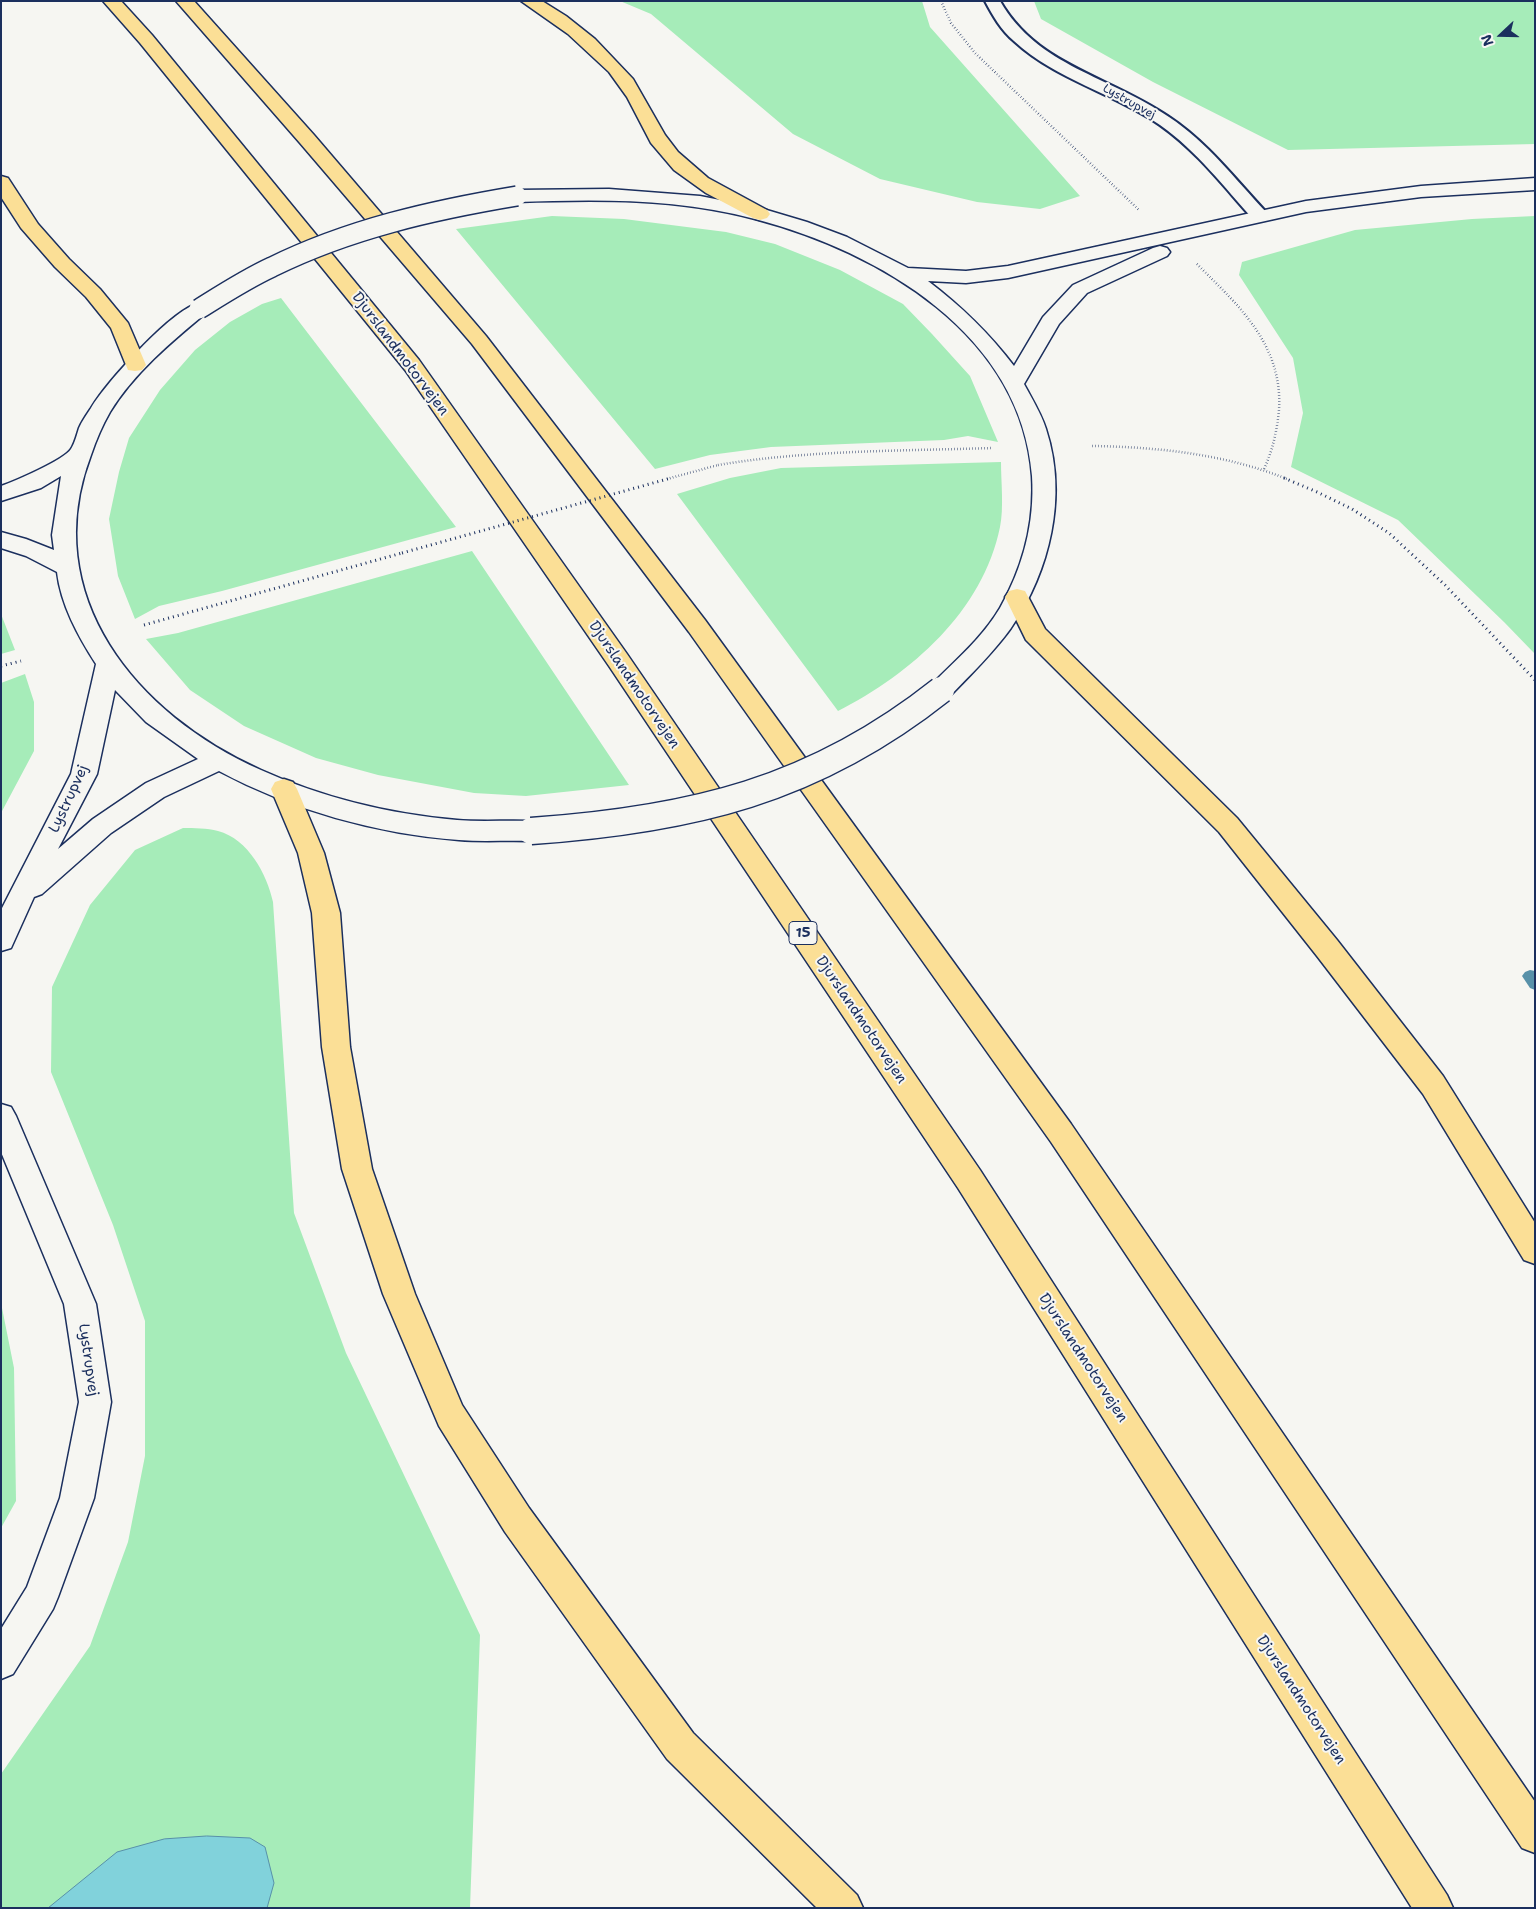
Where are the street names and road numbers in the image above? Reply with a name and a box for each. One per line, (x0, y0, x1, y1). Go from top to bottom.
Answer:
street label: Lystrupvej (1100, 82, 1158, 122)
street label: Djurslandmotorvejen (348, 289, 452, 419)
street label: Djurslandmotorvejen (585, 618, 683, 752)
street label: Lystrupvej (45, 762, 93, 836)
road number: 15 (789, 921, 817, 944)
street label: Djurslandmotorvejen (812, 953, 910, 1087)
street label: Djurslandmotorvejen (1035, 1290, 1131, 1426)
street label: Lystrupvej (74, 1323, 102, 1397)
street label: Djurslandmotorvejen (1253, 1632, 1349, 1768)

